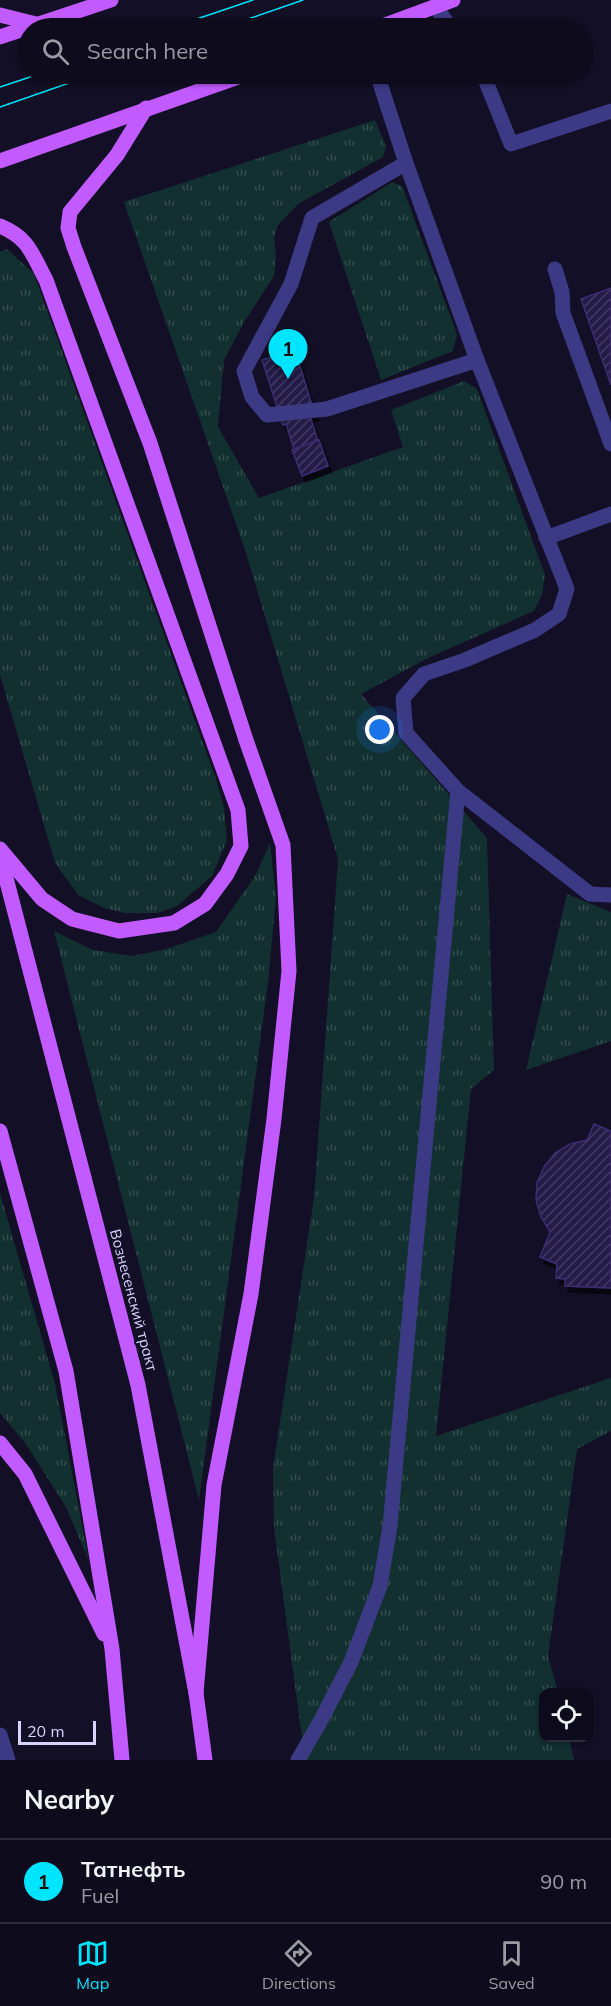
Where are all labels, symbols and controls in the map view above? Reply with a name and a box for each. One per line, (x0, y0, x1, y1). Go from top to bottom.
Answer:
search box (18, 18, 593, 84)
icon: search (39, 35, 72, 68)
text: Search here (87, 37, 208, 65)
pin: 1 (268, 330, 308, 379)
your location (365, 715, 394, 744)
street label: Вознесенский тракт (106, 1227, 162, 1373)
map controls (539, 1688, 593, 1742)
button: locate (539, 1688, 593, 1742)
scale bar (18, 1718, 96, 1746)
text: 20 m (27, 1721, 64, 1741)
text: Nearby (24, 1783, 114, 1816)
text: Татнефть (81, 1855, 185, 1883)
text: 1 (38, 1869, 50, 1894)
text: 90 m (540, 1869, 587, 1894)
text: Fuel (81, 1883, 119, 1908)
tab: Map (76, 1937, 109, 1993)
tab: Directions (262, 1937, 336, 1993)
tab: Saved (489, 1937, 535, 1993)

